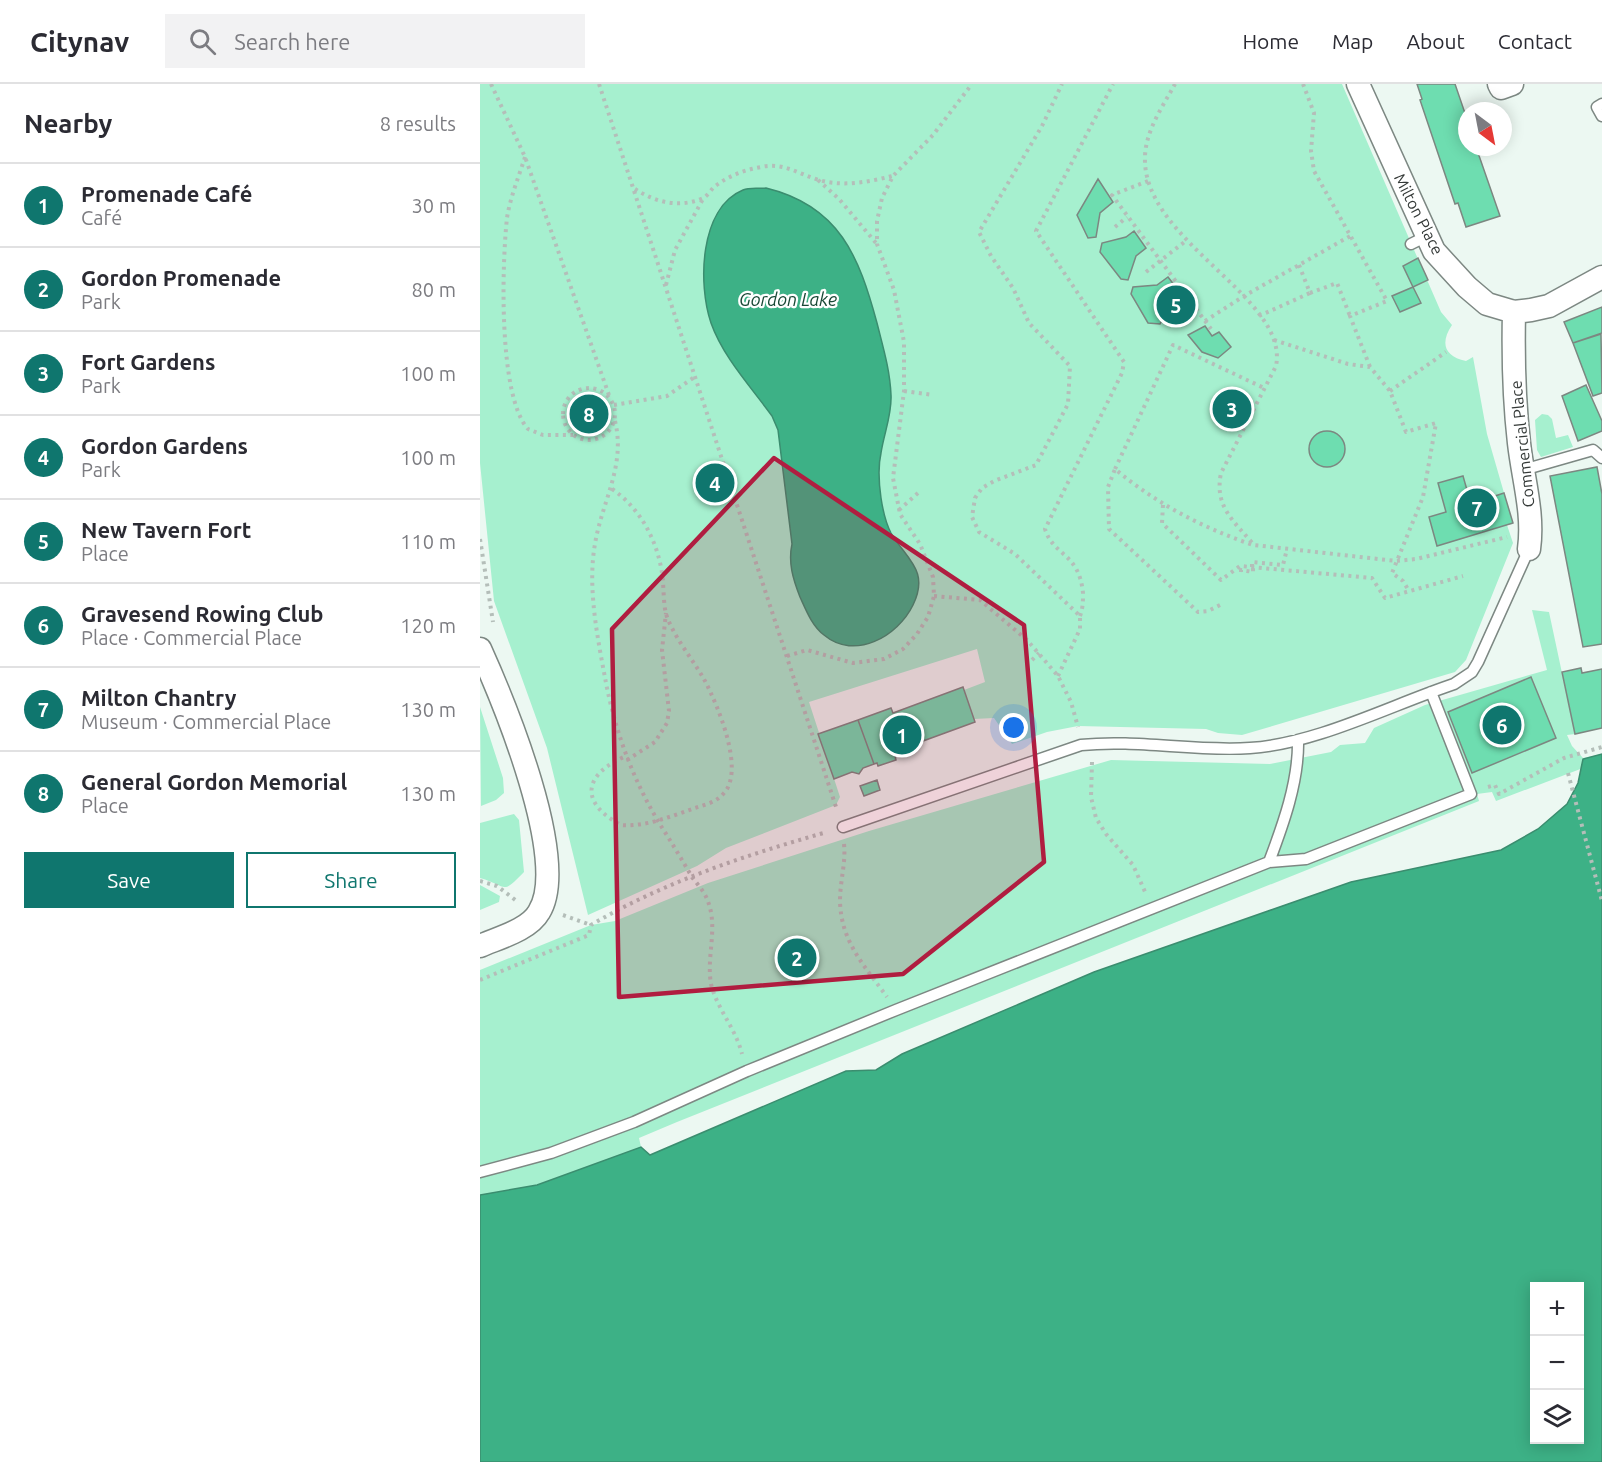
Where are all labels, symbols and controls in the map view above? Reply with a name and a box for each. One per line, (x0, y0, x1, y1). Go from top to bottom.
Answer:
search box (165, 14, 585, 68)
icon: search (186, 25, 219, 58)
text: Citynav (30, 26, 129, 57)
text: Search here (234, 29, 350, 54)
text: Home (1242, 29, 1299, 53)
text: Map (1332, 29, 1373, 53)
text: About (1406, 29, 1465, 53)
text: Contact (1498, 29, 1572, 53)
north arrow (1458, 102, 1512, 156)
text: Nearby (24, 109, 112, 138)
text: 8 results (380, 112, 456, 135)
street label: Milton Place (1391, 170, 1447, 258)
text: Promenade Café (81, 181, 252, 206)
text: 1 (38, 194, 49, 217)
text: 30 m (412, 194, 456, 217)
text: Café (81, 206, 122, 229)
text: Gordon Promenade (81, 265, 281, 290)
text: 2 (38, 278, 49, 301)
text: 80 m (412, 278, 456, 301)
pin: 5 (1156, 282, 1196, 328)
water label: Gordon Lake (739, 289, 837, 309)
text: Park (81, 290, 121, 313)
text: Fort Gardens (81, 349, 215, 374)
text: 3 (38, 362, 49, 385)
text: 100 m (400, 362, 456, 385)
text: Park (81, 374, 121, 397)
street label: Commercial Place (1506, 380, 1538, 508)
pin: 3 (1212, 386, 1251, 432)
pin: 8 (570, 392, 608, 436)
text: Gordon Gardens (81, 433, 248, 458)
text: 4 (38, 446, 49, 469)
text: 100 m (400, 446, 456, 469)
text: Park (81, 458, 121, 481)
pin: 4 (696, 460, 734, 506)
pin: 7 (1458, 486, 1496, 530)
text: New Tavern Fort (81, 517, 251, 542)
text: 5 (38, 530, 49, 553)
text: 110 m (400, 530, 456, 553)
text: Place (81, 542, 129, 565)
text: Gravesend Rowing Club (81, 601, 324, 626)
text: 6 (38, 614, 49, 637)
text: 120 m (400, 614, 456, 637)
text: Place · Commercial Place (81, 626, 302, 649)
text: Milton Chantry (81, 685, 236, 710)
text: 7 (38, 698, 49, 721)
text: 130 m (400, 698, 456, 721)
pin: 6 (1482, 702, 1522, 748)
text: Museum · Commercial Place (81, 710, 331, 733)
pin: 1 (882, 712, 922, 758)
your location (999, 713, 1028, 742)
text: General Gordon Memorial (81, 769, 347, 794)
text: 8 (38, 782, 49, 805)
text: 130 m (400, 782, 456, 805)
text: Place (81, 794, 129, 817)
button: Save (24, 852, 234, 908)
button: Share (246, 852, 456, 908)
pin: 2 (778, 936, 816, 980)
map controls (1530, 1282, 1584, 1444)
button: + (1530, 1282, 1584, 1336)
button: − (1530, 1336, 1584, 1390)
button: layers (1530, 1390, 1584, 1444)

